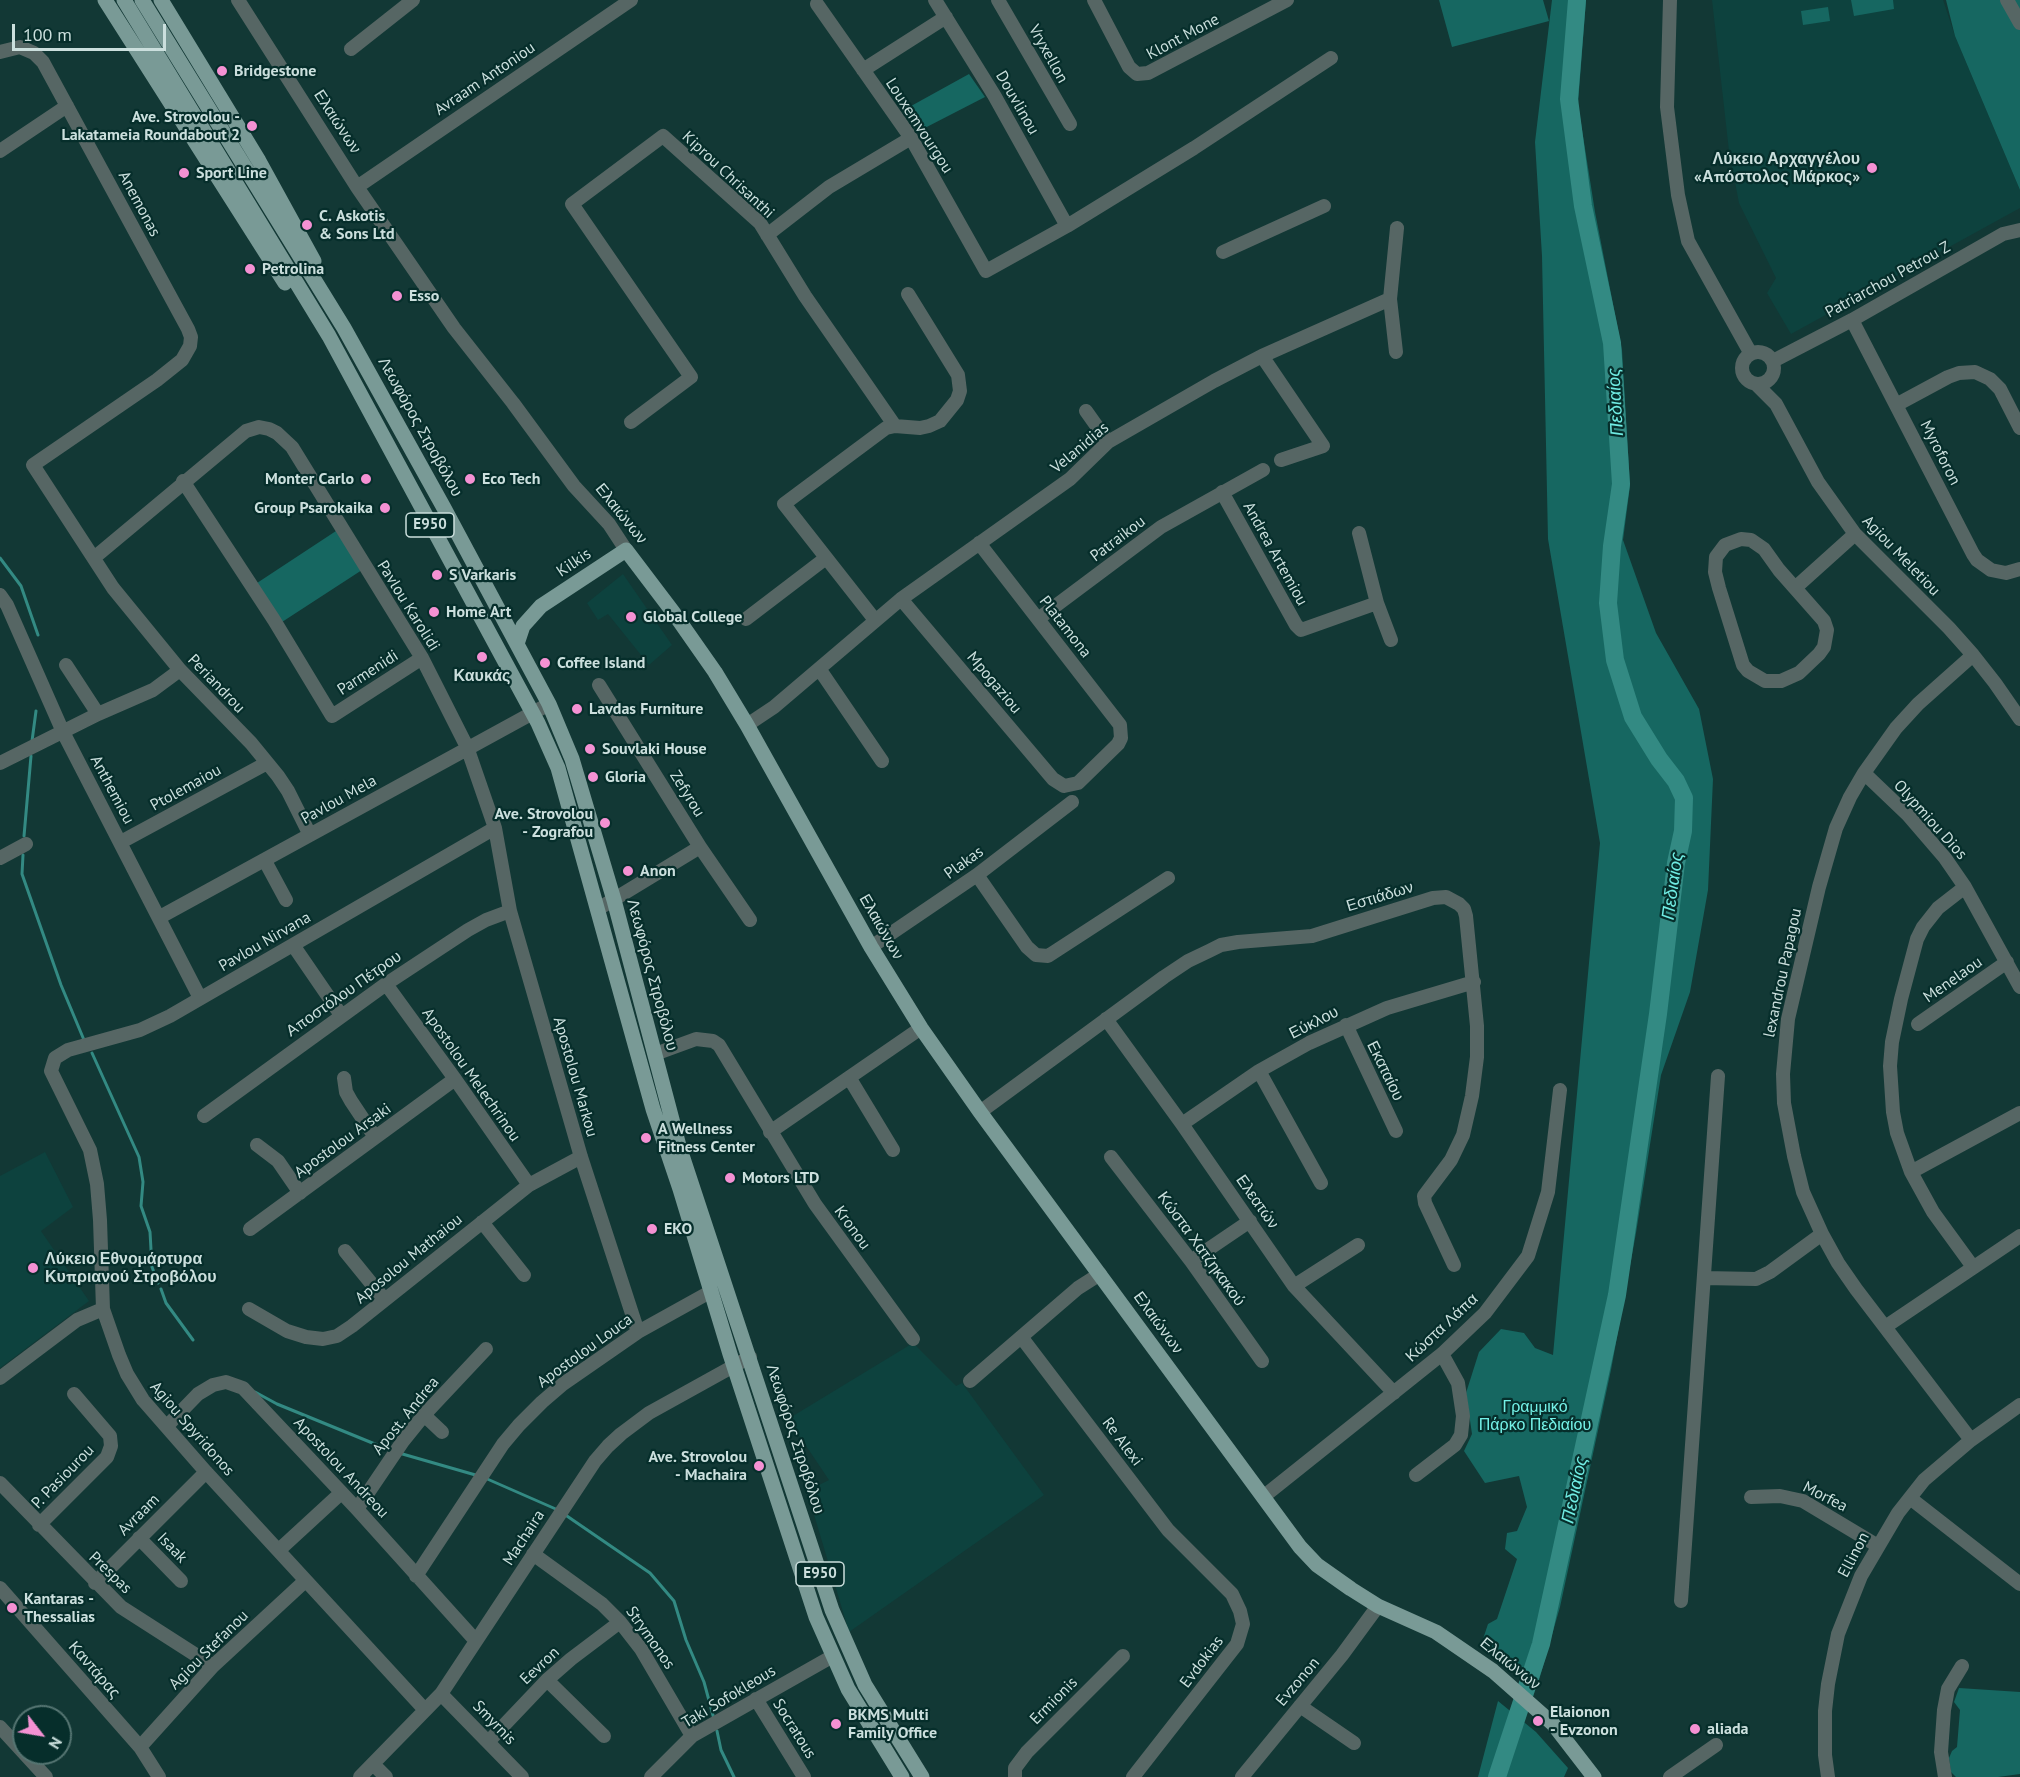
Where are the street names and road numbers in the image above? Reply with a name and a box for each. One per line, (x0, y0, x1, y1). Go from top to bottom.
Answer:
street label: Klont Mone (1143, 10, 1223, 64)
street label: Vryxellon (1024, 22, 1072, 86)
street label: Avraam Antoniou (431, 38, 539, 120)
street label: Douvlinou (991, 68, 1043, 138)
street label: Louxemvourgou (881, 75, 957, 177)
street label: Ελαιώνων (309, 86, 365, 158)
street label: Kiprou Chrisanthi (678, 127, 778, 223)
street label: Anemonas (114, 168, 164, 240)
street label: Patriarchou Petrou Z (1822, 238, 1954, 322)
street label: Λεωφόρος Στροβόλου (374, 354, 466, 500)
street label: Myroforon (1916, 417, 1964, 489)
street label: Velanidias (1047, 418, 1113, 478)
street label: Ελαιώνων (591, 480, 651, 548)
street label: Andrea Artemiou (1239, 499, 1311, 609)
street label: Patraikou (1087, 512, 1149, 566)
street label: Agiou Meletiou (1858, 512, 1944, 600)
road number: E950 (406, 513, 454, 537)
street label: Kilkis (553, 545, 595, 581)
street label: Pavlou Karolidi (372, 557, 444, 655)
street label: Platamona (1035, 592, 1095, 662)
street label: Parmenidi (334, 646, 402, 700)
street label: Mpogaziou (963, 648, 1025, 718)
street label: Periandrou (183, 651, 249, 717)
street label: Anthemiou (86, 752, 138, 828)
street label: Ptolemaiou (147, 761, 225, 815)
street label: Zefyrou (665, 767, 709, 821)
street label: Pavlou Mela (298, 771, 380, 829)
street label: Olypmiou Dios (1889, 776, 1971, 864)
street label: Plakas (941, 842, 987, 884)
street label: Εστιάδων (1344, 878, 1416, 916)
street label: Ελαιώνων (855, 891, 907, 963)
street label: Λεωφόρος Στροβόλου (623, 897, 681, 1053)
street label: lexandrou Papagou (1760, 907, 1806, 1039)
street label: Pavlou Nirvana (216, 908, 314, 976)
street label: Αποστόλου Πέτρου (283, 947, 405, 1041)
street label: Menelaou (1920, 953, 1986, 1007)
street label: Εύκλου (1286, 1002, 1342, 1044)
street label: Apostolou Melechrinou (418, 1005, 524, 1145)
street label: Apostolou Markou (549, 1015, 601, 1139)
street label: Εκαταίου (1362, 1038, 1408, 1104)
street label: Apostolou Arsaki (291, 1100, 395, 1182)
street label: Ελεατών (1231, 1171, 1283, 1233)
street label: Κώστα Χατζηκακού (1153, 1188, 1249, 1310)
street label: Kronou (830, 1202, 874, 1254)
street label: Aposolou Mathaiou (352, 1210, 466, 1308)
street label: Ελαιώνων (1129, 1288, 1187, 1358)
street label: Κώστα Λάπα (1402, 1290, 1482, 1366)
street label: Apostolou Louca (534, 1310, 636, 1392)
street label: Λεωφόρος Στροβόλου (762, 1362, 828, 1516)
street label: Apost. Andrea (369, 1373, 443, 1459)
street label: Agiou Spyridonos (146, 1378, 238, 1480)
street label: Apostolou Andreou (289, 1414, 393, 1522)
street label: Re Alexi (1098, 1414, 1146, 1470)
street label: P. Pasiourou (28, 1441, 98, 1513)
street label: Morfea (1799, 1478, 1851, 1516)
street label: Avraam (114, 1490, 164, 1540)
street label: Machaira (499, 1507, 549, 1569)
street label: Isaak (153, 1529, 191, 1567)
street label: Ellinon (1834, 1529, 1874, 1581)
street label: Prespas (85, 1548, 135, 1598)
road number: E950 (796, 1562, 844, 1586)
street label: Strymonos (621, 1603, 679, 1673)
street label: Agiou Stefanou (165, 1606, 253, 1694)
street label: Evdokias (1176, 1632, 1228, 1692)
street label: Ελαιώνων (1476, 1634, 1544, 1694)
street label: Καντάρας (64, 1638, 124, 1702)
street label: Eevron (516, 1643, 564, 1689)
street label: Evzonon (1272, 1654, 1324, 1710)
street label: Taki Sofokleous (679, 1661, 779, 1733)
street label: Ermionis (1026, 1673, 1082, 1729)
street label: Socratous (768, 1696, 820, 1762)
street label: Smyrnis (468, 1697, 520, 1749)

